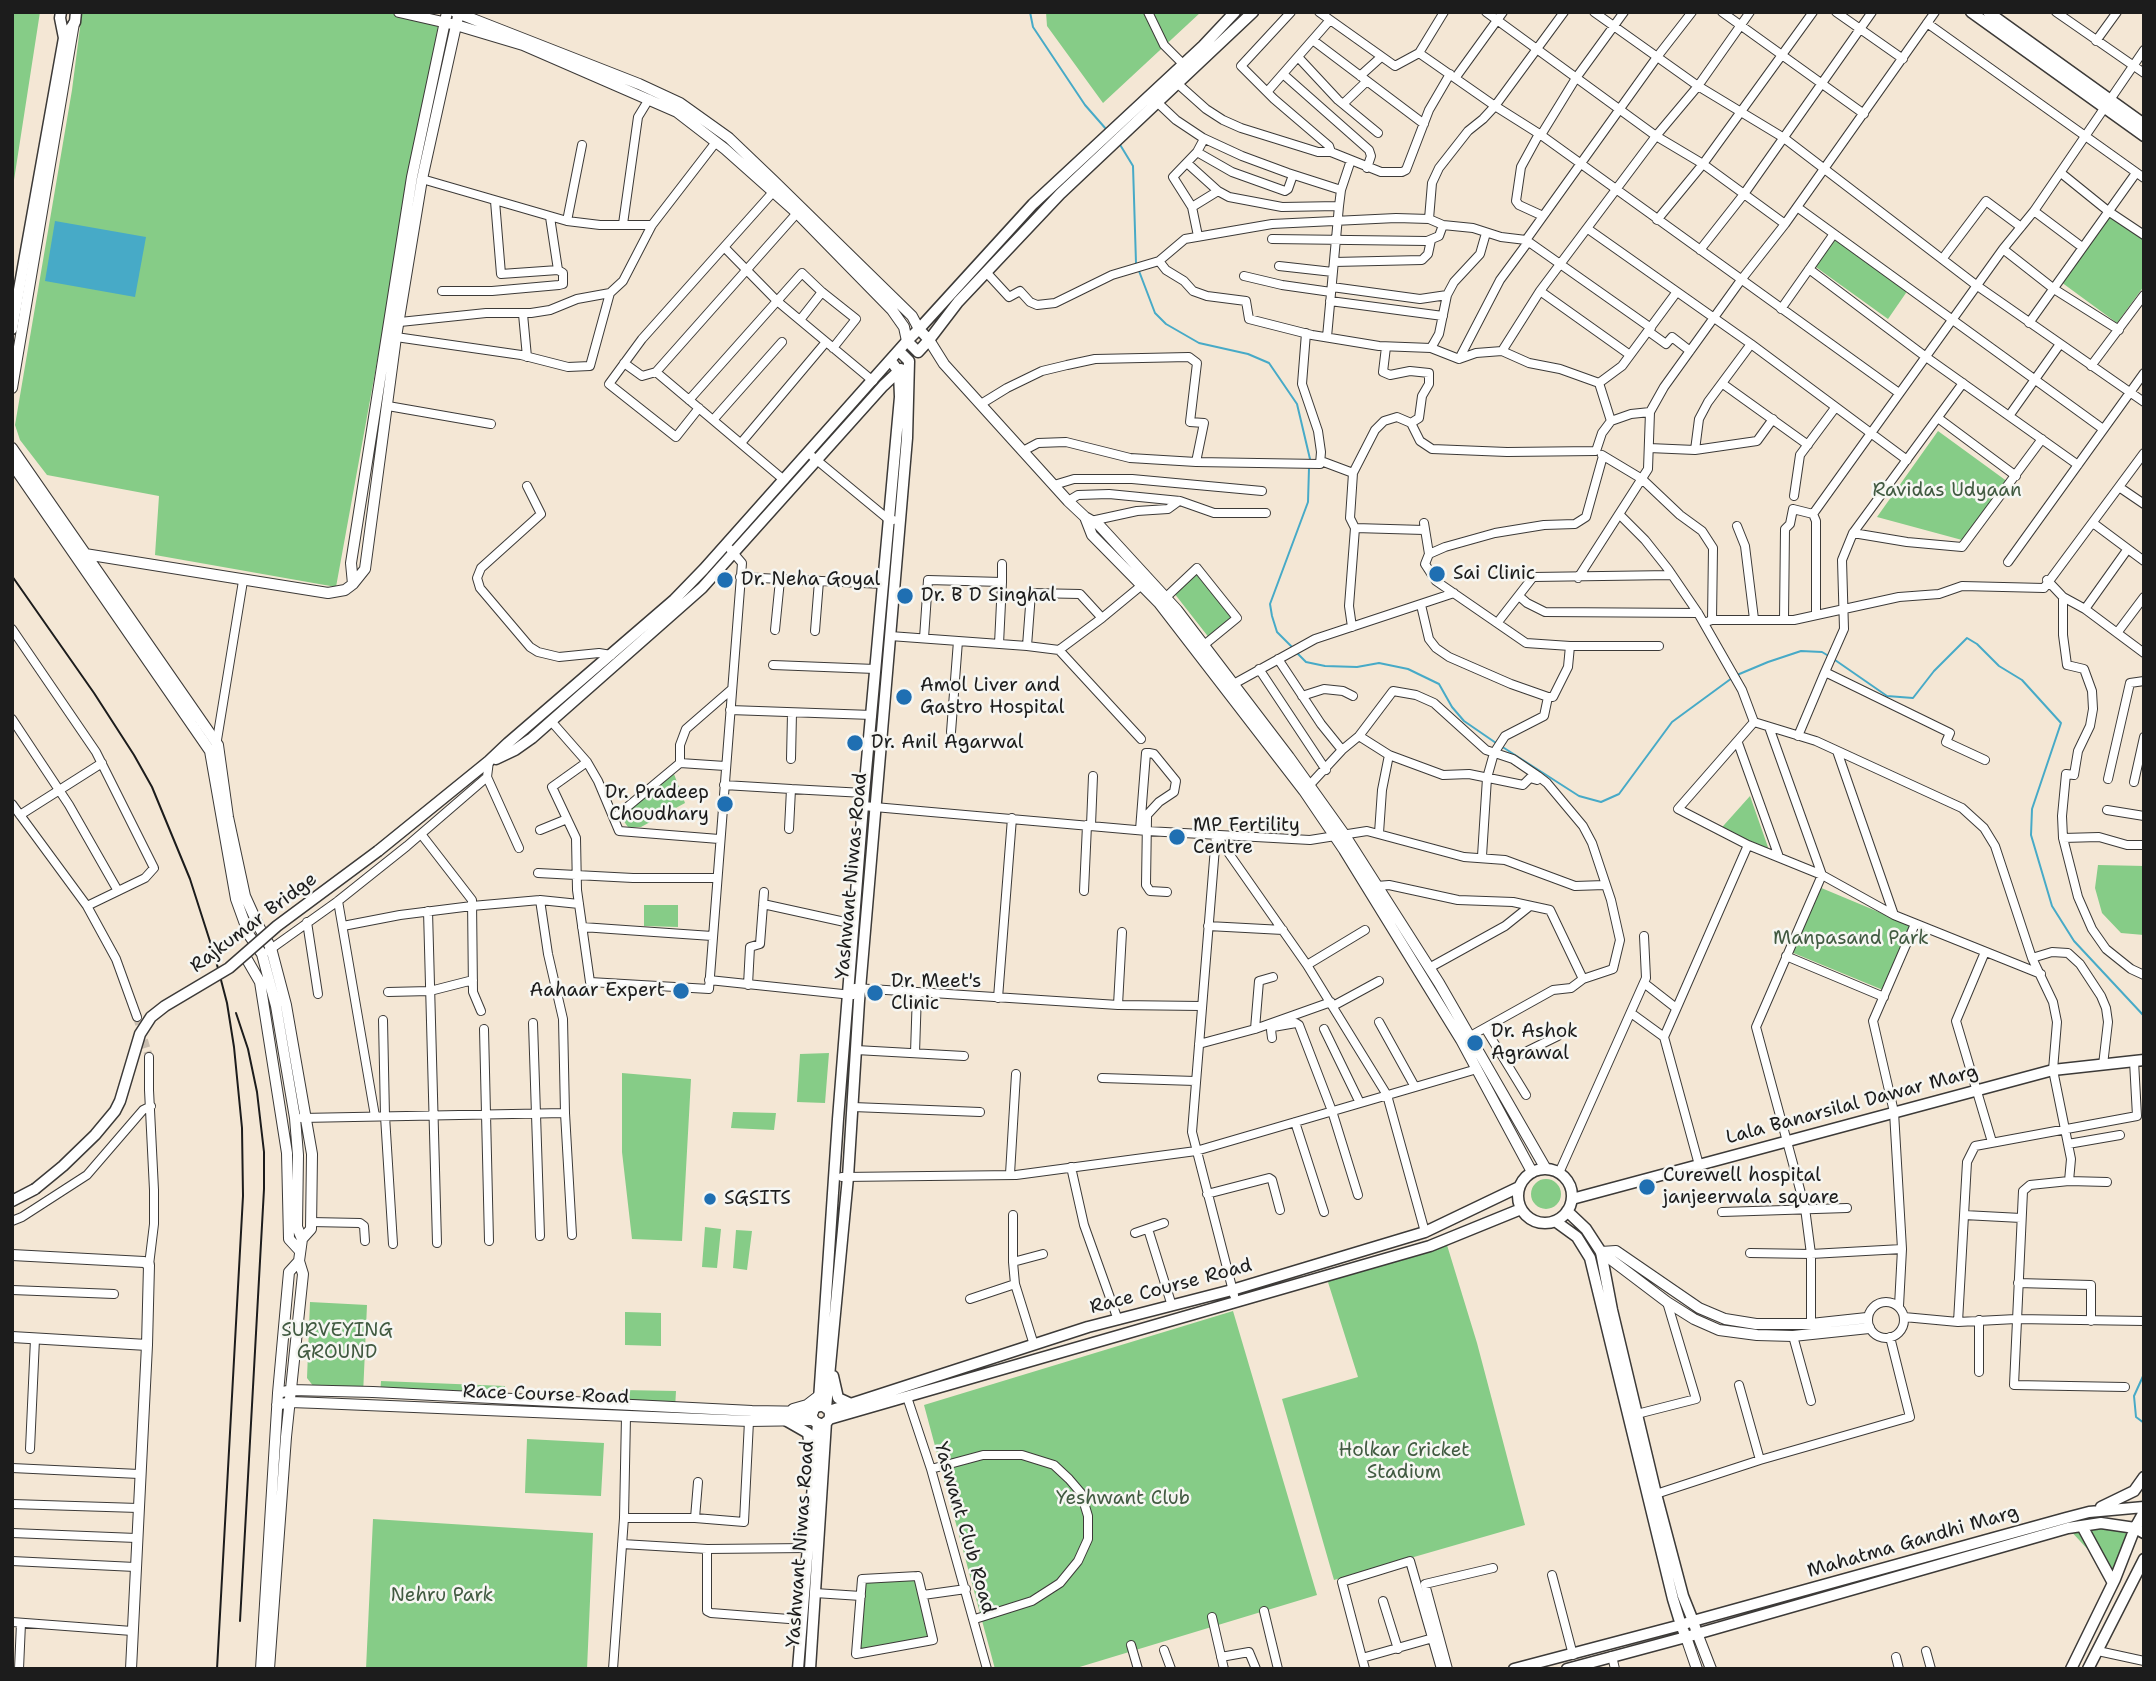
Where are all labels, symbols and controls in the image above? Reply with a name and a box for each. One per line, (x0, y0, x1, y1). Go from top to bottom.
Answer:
park label: Ravidas Udyaan (1872, 480, 2022, 502)
place label: Sai Clinic (1453, 563, 1535, 585)
marker: Sai Clinic (1427, 564, 1447, 584)
place label: Dr. Neha Goyal (741, 569, 880, 591)
marker: Dr. Neha Goyal (715, 570, 735, 590)
place label: Dr. B D Singhal (921, 585, 1056, 607)
marker: Dr. B D Singhal (895, 586, 915, 606)
place label: Amol Liver and Gastro Hospital (920, 675, 1064, 719)
marker: Amol Liver and Gastro Hospital (894, 687, 914, 707)
place label: Dr. Anil Agarwal (871, 732, 1024, 754)
marker: Dr. Anil Agarwal (845, 733, 865, 753)
street label: Yashwant Niwas Road (832, 772, 872, 980)
place label: Dr. Pradeep Choudhary (605, 782, 709, 826)
marker: Dr. Pradeep Choudhary (715, 794, 735, 814)
place label: MP Fertility Centre (1193, 815, 1300, 859)
marker: MP Fertility Centre (1167, 827, 1187, 847)
street label: Rajkumar Bridge (186, 868, 322, 978)
park label: Manpasand Park (1773, 928, 1929, 950)
place label: Dr. Meet's Clinic (891, 971, 981, 1015)
place label: Aahaar Expert (529, 980, 665, 1002)
marker: Aahaar Expert (671, 981, 691, 1001)
marker: Dr. Meet's Clinic (865, 983, 885, 1003)
place label: Dr. Ashok Agrawal (1491, 1021, 1578, 1065)
marker: Dr. Ashok Agrawal (1465, 1033, 1485, 1053)
street label: Lala Banarsilal Dawar Marg (1723, 1060, 1981, 1150)
place label: Curewell hospital janjeerwala square (1663, 1165, 1839, 1209)
marker: Curewell hospital janjeerwala square (1637, 1177, 1657, 1197)
place label: SGSITS (724, 1188, 791, 1210)
marker: SGSITS (702, 1191, 718, 1207)
street label: Race Course Road (1088, 1254, 1254, 1320)
park label: SURVEYING GROUND (281, 1320, 393, 1364)
street label: Race Course Road (462, 1381, 630, 1409)
street label: Yaswant Club Road (929, 1439, 999, 1617)
street label: Yashwant Niwas Road (782, 1440, 820, 1648)
park label: Holkar Cricket Stadium (1338, 1440, 1470, 1484)
park label: Yeshwant Club (1056, 1488, 1190, 1510)
street label: Mahatma Gandhi Marg (1805, 1501, 2021, 1583)
park label: Nehru Park (391, 1585, 493, 1607)

